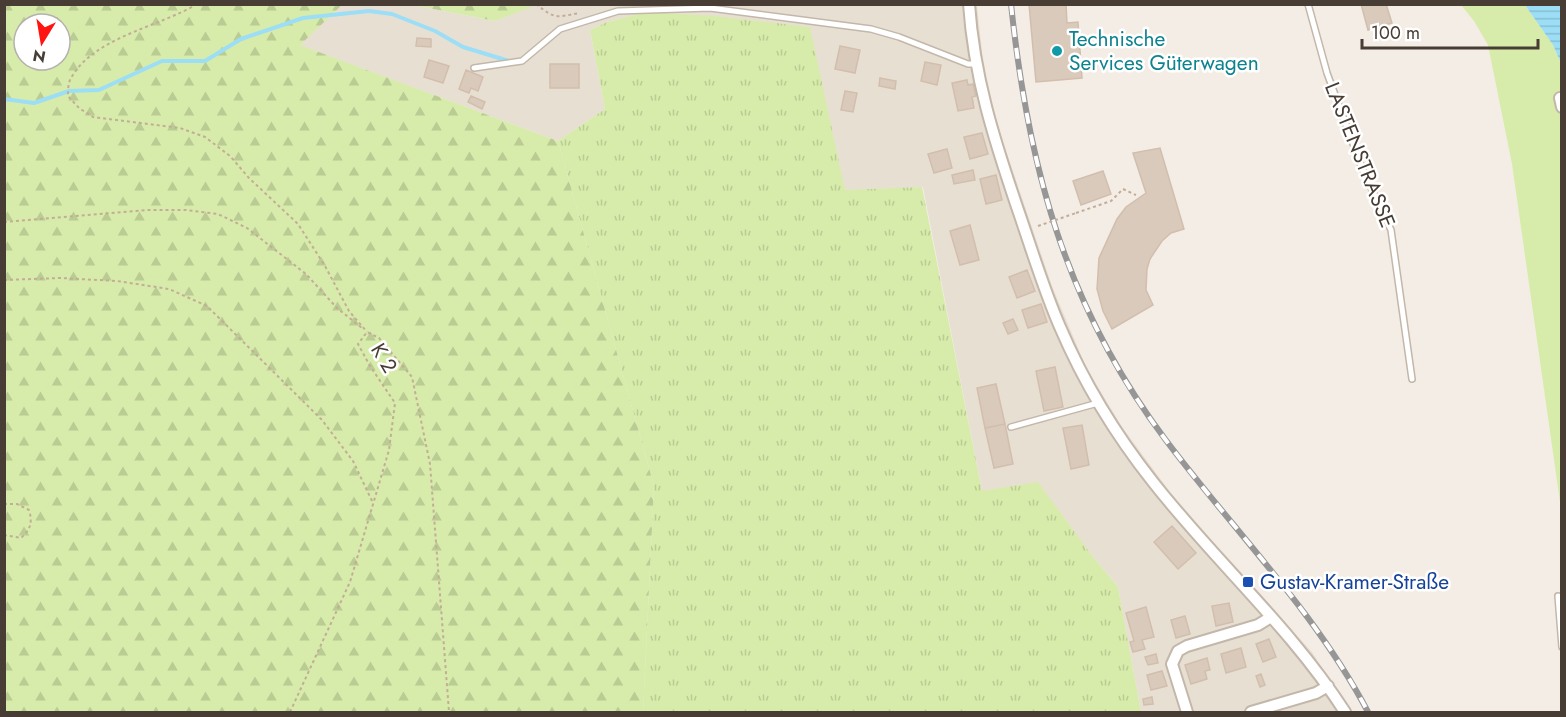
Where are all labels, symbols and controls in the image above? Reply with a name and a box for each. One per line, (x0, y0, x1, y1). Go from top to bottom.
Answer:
north arrow (12, 12, 72, 72)
scale bar (1362, 12, 1538, 50)
text: 100 m (1371, 20, 1420, 46)
place label: Technische Services Güterwagen (1069, 24, 1259, 78)
text: N (31, 44, 48, 69)
marker: Technische Services Güterwagen (1050, 44, 1064, 58)
street label: LASTENSTRASSE (1317, 78, 1403, 232)
street label: K 2 (363, 337, 405, 379)
place label: Gustav-Kramer-Straße (1260, 567, 1449, 597)
marker: Gustav-Kramer-Straße (1241, 575, 1255, 589)

